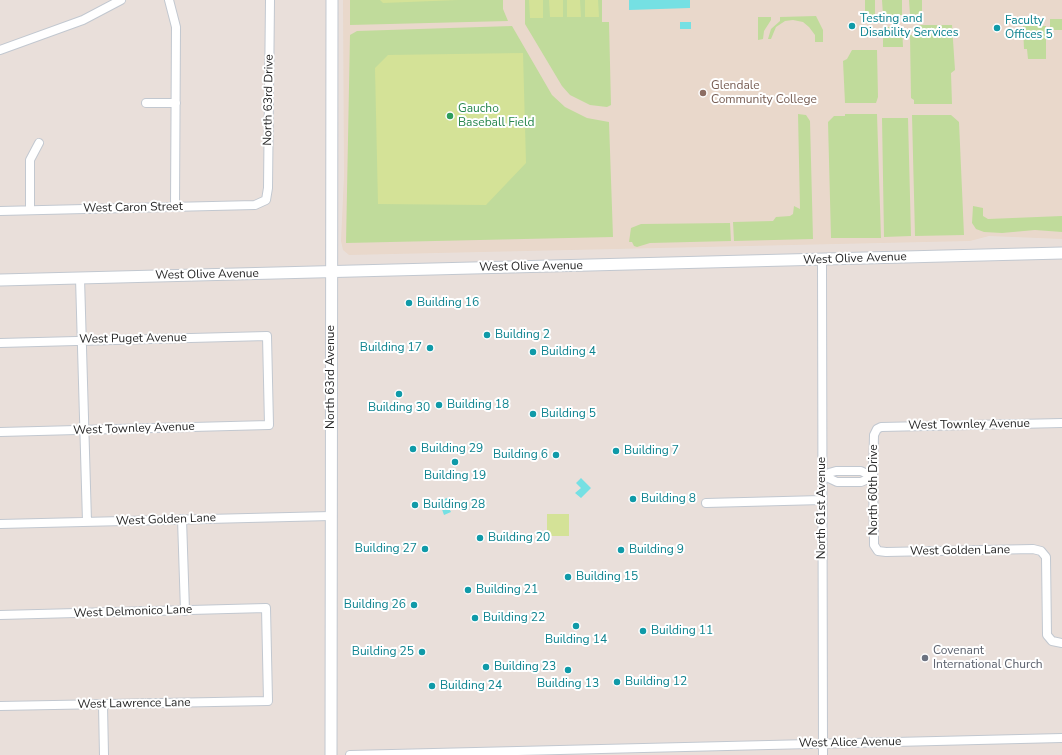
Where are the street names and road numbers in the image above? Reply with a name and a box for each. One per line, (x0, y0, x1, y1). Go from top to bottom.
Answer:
street label: North 63rd Drive (261, 54, 277, 146)
street label: West Caron Street (83, 200, 183, 216)
street label: West Olive Avenue (803, 250, 907, 268)
street label: West Olive Avenue (479, 259, 583, 275)
street label: West Olive Avenue (155, 267, 259, 283)
street label: North 63rd Avenue (324, 325, 338, 429)
street label: West Puget Avenue (79, 331, 187, 347)
street label: West Townley Avenue (908, 417, 1030, 433)
street label: West Townley Avenue (73, 420, 195, 438)
street label: North 60th Drive (867, 444, 881, 536)
street label: North 61st Avenue (815, 457, 829, 559)
street label: West Golden Lane (116, 511, 216, 529)
street label: West Golden Lane (910, 543, 1010, 559)
street label: West Delmonico Lane (74, 603, 192, 621)
street label: West Lawrence Lane (77, 696, 191, 712)
street label: West Alice Avenue (799, 735, 901, 751)

